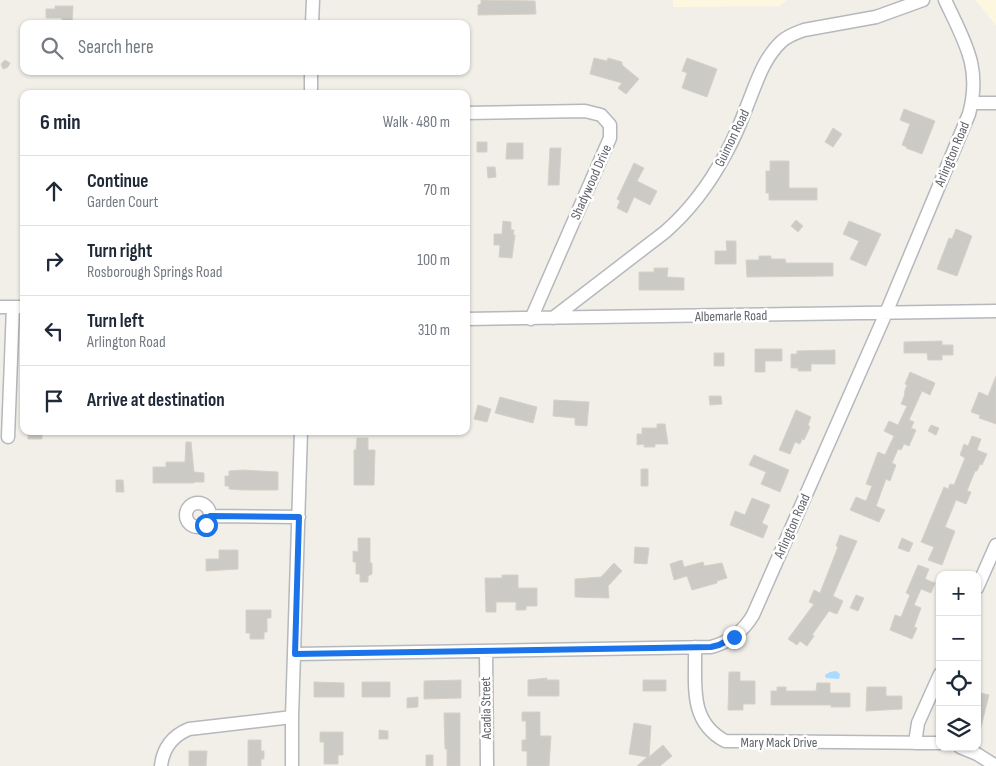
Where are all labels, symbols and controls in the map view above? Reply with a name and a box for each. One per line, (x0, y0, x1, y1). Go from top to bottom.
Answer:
search box (20, 20, 470, 75)
icon: search (38, 34, 66, 62)
text: Search here (78, 36, 154, 59)
street label: Guimon Road (711, 106, 753, 170)
text: 6 min (40, 110, 81, 135)
text: Walk · 480 m (383, 113, 450, 132)
street label: Arlington Road (930, 119, 973, 190)
street label: Shadywood Drive (567, 142, 615, 222)
text: Continue (87, 170, 148, 193)
icon: ahead (40, 177, 68, 205)
text: 70 m (424, 181, 450, 200)
text: Garden Court (87, 193, 159, 212)
text: Turn right (87, 240, 152, 263)
icon: right (40, 247, 68, 275)
text: 100 m (417, 251, 450, 270)
text: Rosborough Springs Road (87, 263, 223, 282)
street label: Albemarle Road (694, 307, 767, 325)
text: Turn left (87, 310, 144, 333)
icon: left (40, 317, 68, 345)
text: 310 m (418, 321, 450, 340)
text: Arlington Road (87, 333, 166, 352)
icon: arrive (40, 387, 68, 415)
text: Arrive at destination (87, 389, 225, 412)
street label: Arlington Road (770, 491, 814, 562)
route start (195, 514, 218, 537)
map controls (936, 571, 981, 751)
button: + (936, 571, 981, 616)
button: − (936, 616, 981, 661)
route end (723, 626, 746, 649)
button: locate (936, 661, 981, 706)
street label: Acadia Street (477, 677, 495, 740)
button: layers (936, 706, 981, 751)
street label: Mary Mack Drive (741, 734, 817, 751)

